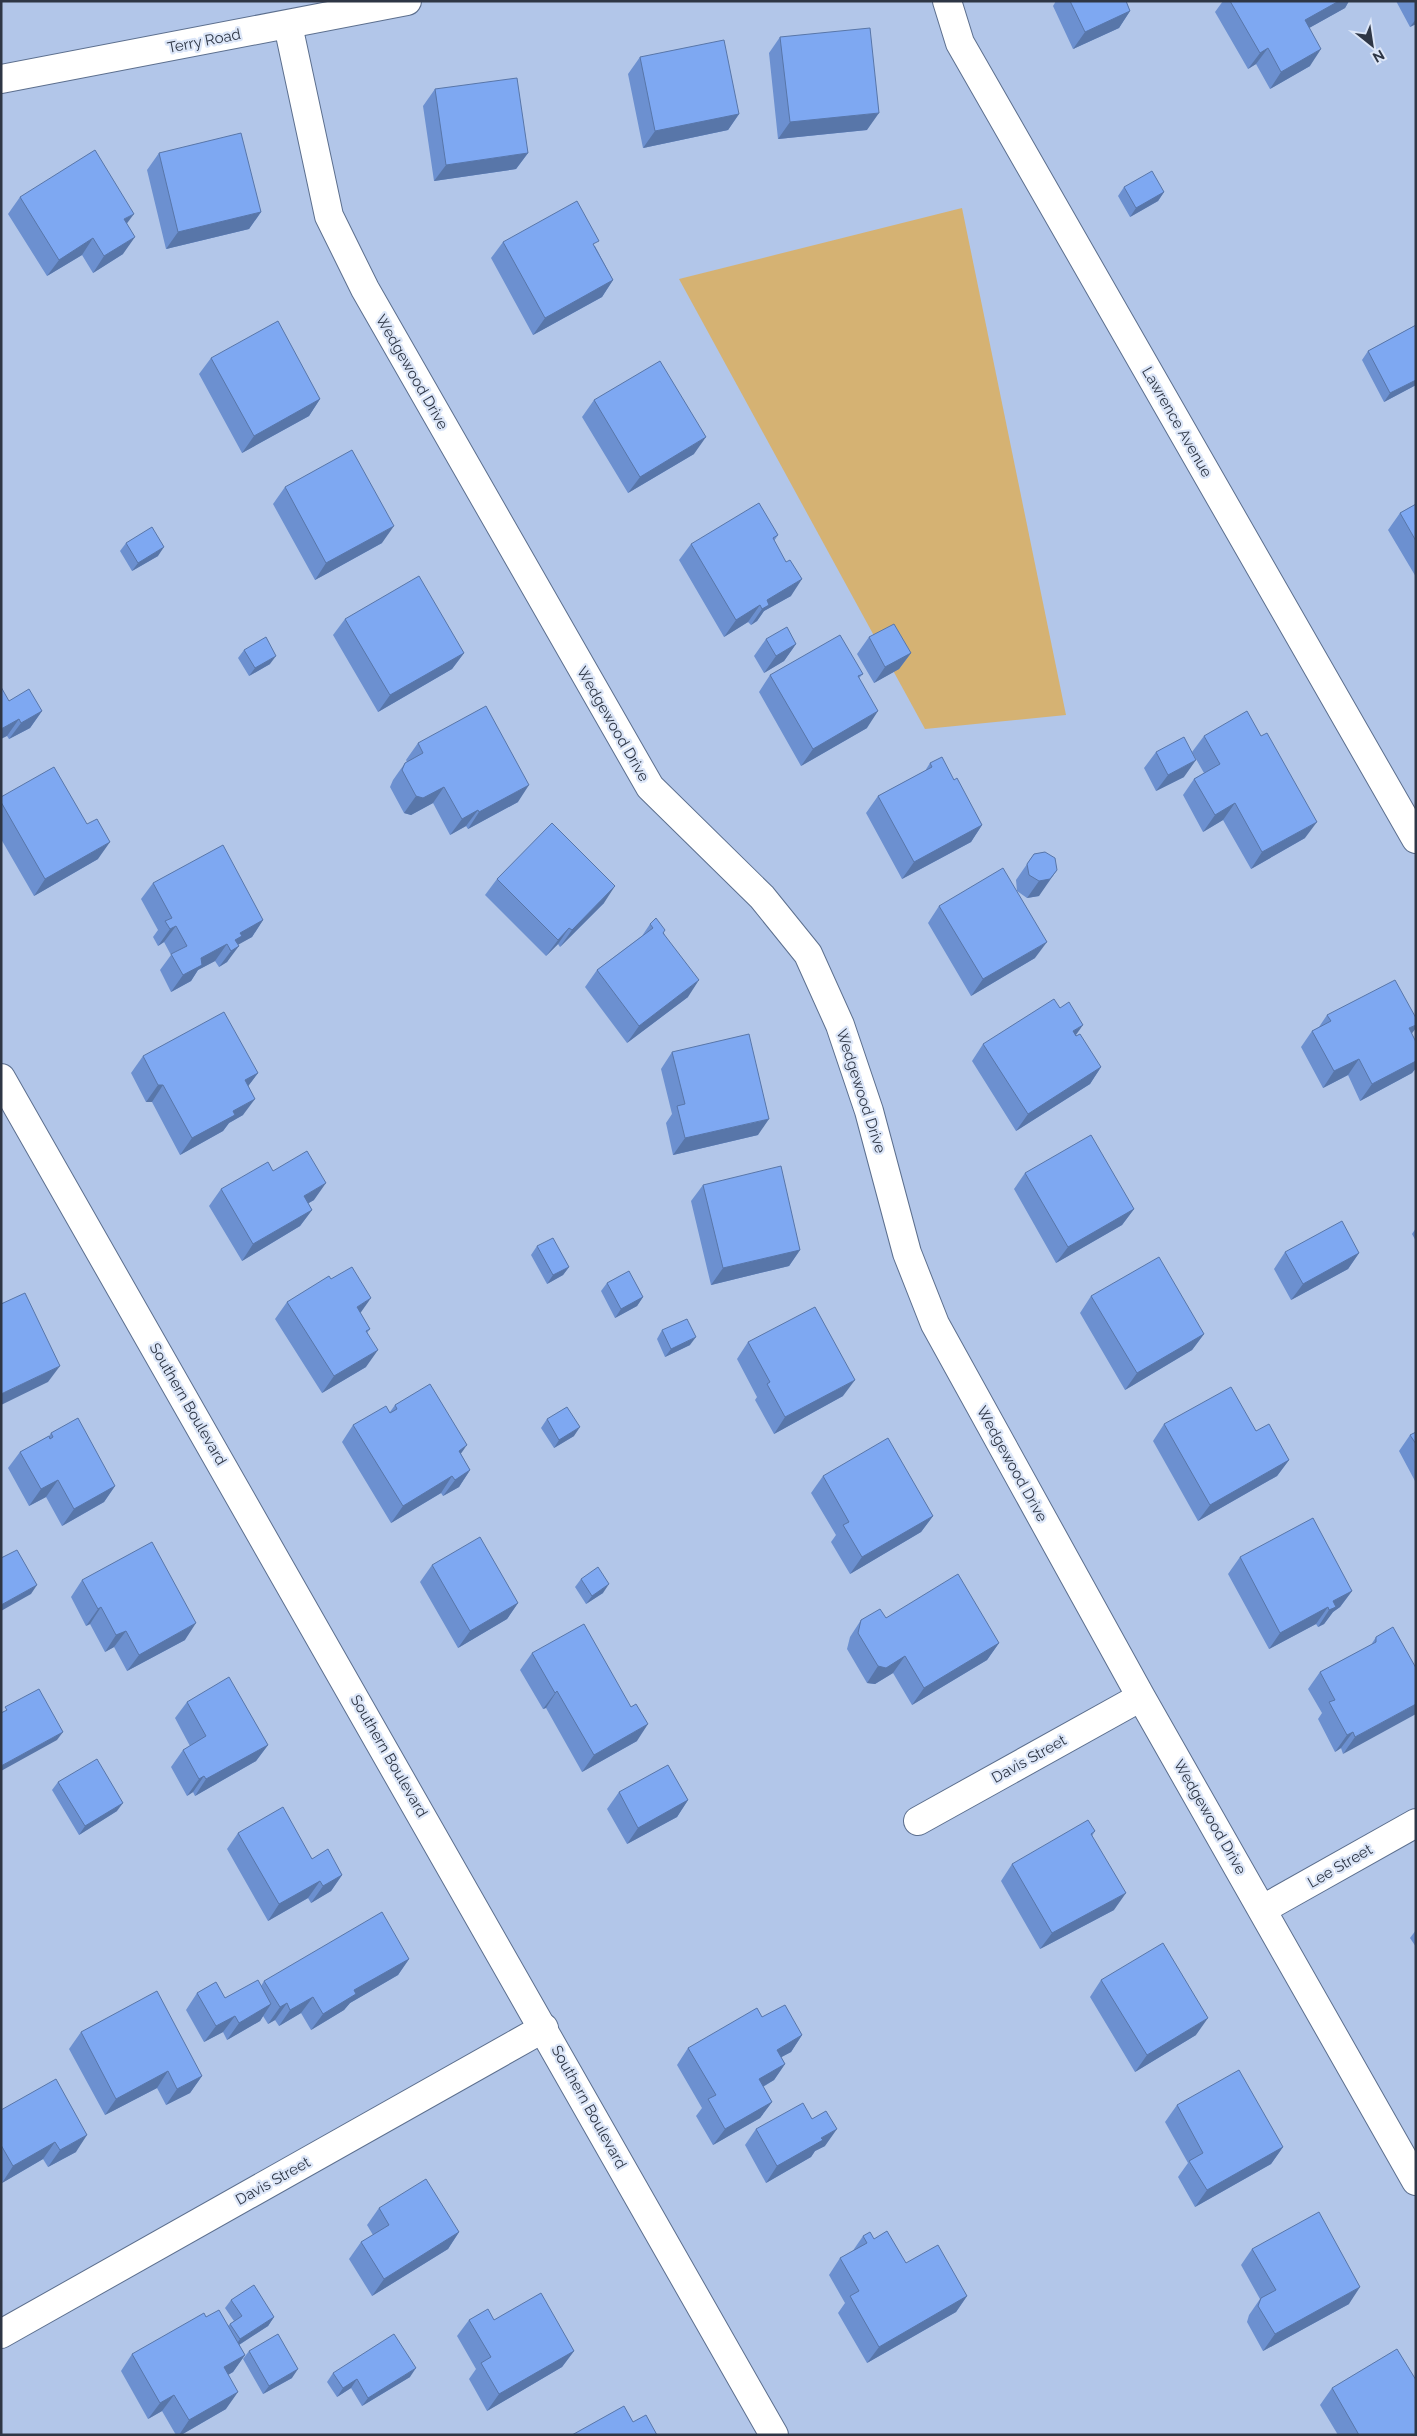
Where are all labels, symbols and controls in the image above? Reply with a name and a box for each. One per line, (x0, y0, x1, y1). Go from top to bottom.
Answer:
north arrow (1347, 20, 1397, 70)
street label: Terry Road (166, 25, 242, 57)
text: N (1370, 47, 1387, 66)
street label: Wedgewood Drive (372, 311, 452, 433)
street label: Lawrence Avenue (1138, 364, 1216, 481)
street label: Wedgewood Drive (573, 663, 653, 785)
street label: Wedgewood Drive (832, 1027, 890, 1156)
street label: Southern Boulevard (146, 1340, 230, 1468)
street label: Wedgewood Drive (973, 1403, 1051, 1525)
street label: Southern Boulevard (347, 1692, 431, 1820)
street label: Davis Street (989, 1731, 1069, 1787)
street label: Wedgewood Drive (1170, 1756, 1250, 1878)
street label: Lee Street (1304, 1840, 1376, 1892)
street label: Southern Boulevard (548, 2042, 630, 2172)
street label: Davis Street (233, 2153, 313, 2209)

